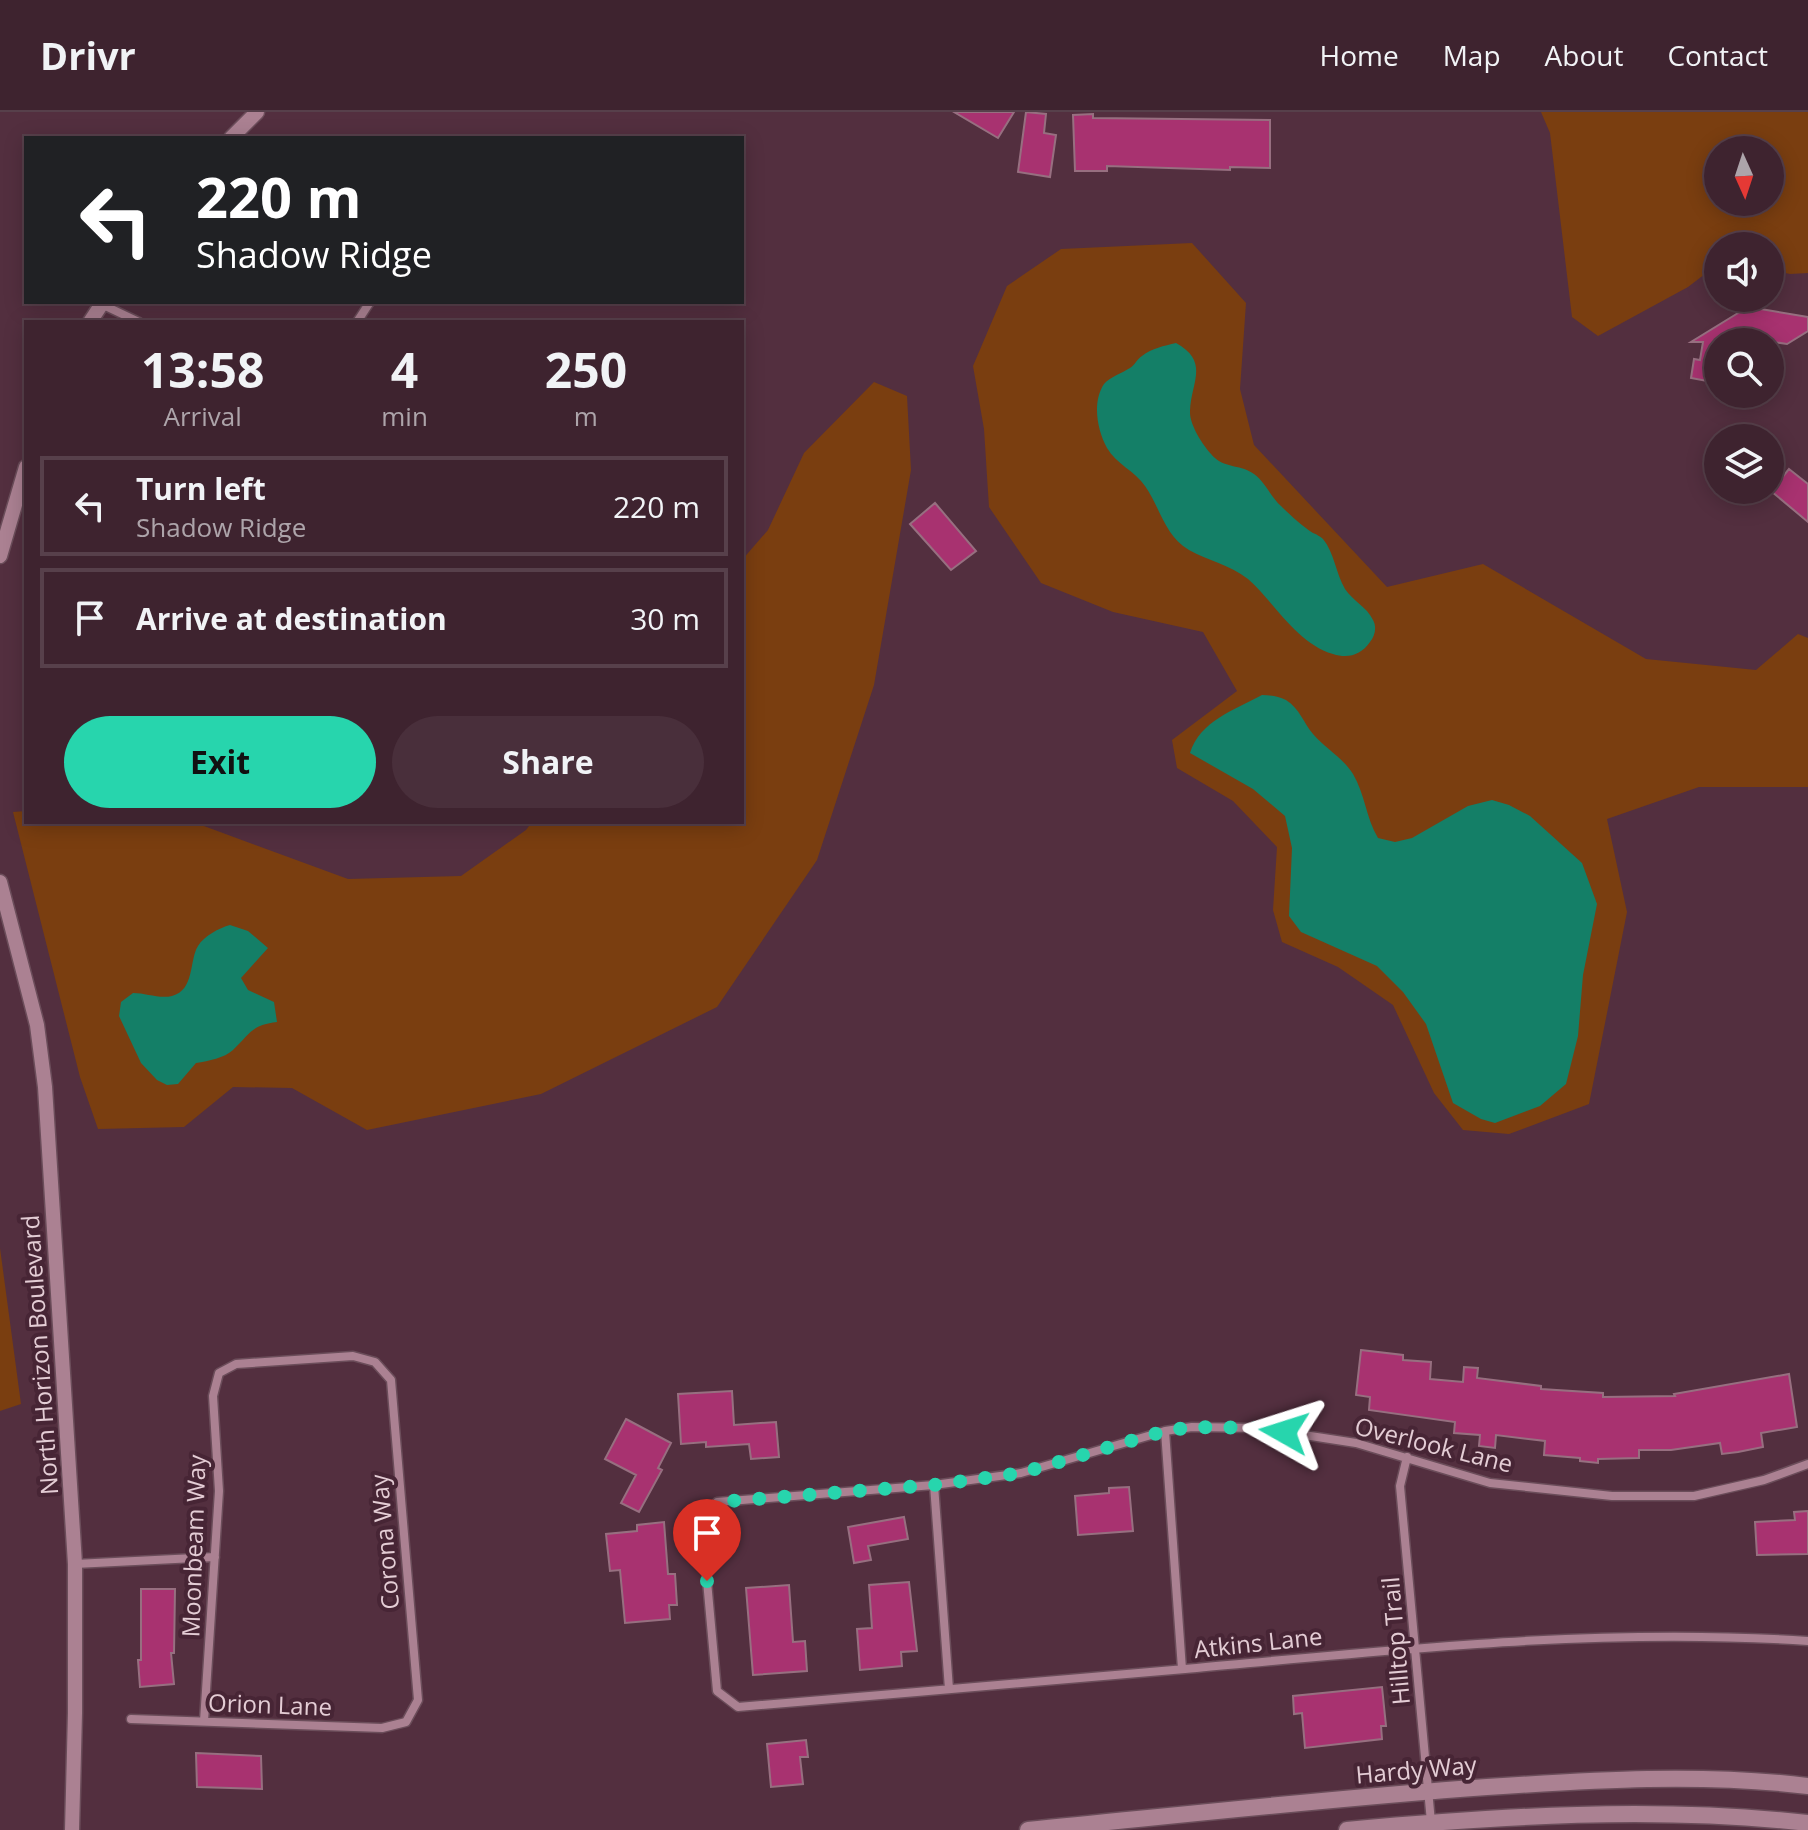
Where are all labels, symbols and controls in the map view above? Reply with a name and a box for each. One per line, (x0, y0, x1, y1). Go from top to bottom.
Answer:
text: Drivr (40, 29, 136, 81)
text: Home (1320, 36, 1399, 74)
text: Map (1443, 36, 1501, 74)
text: About (1545, 36, 1623, 74)
text: Contact (1667, 36, 1768, 74)
north arrow (1704, 136, 1784, 216)
map controls (1704, 136, 1784, 504)
text: 220 m (196, 158, 362, 234)
icon: left (64, 168, 168, 272)
text: Shadow Ridge (196, 230, 432, 279)
button: sound (1704, 232, 1784, 312)
button: search (1704, 328, 1784, 408)
text: 13:58 (141, 337, 264, 402)
text: 4 (391, 337, 418, 402)
text: 250 (545, 337, 627, 402)
text: Arrival (163, 398, 242, 434)
text: min (381, 398, 428, 434)
text: m (574, 398, 598, 434)
button: layers (1704, 424, 1784, 504)
text: Turn left (136, 468, 266, 509)
icon: left (68, 484, 112, 528)
text: 220 m (613, 486, 700, 527)
text: Shadow Ridge (136, 509, 306, 545)
icon: arrive (68, 596, 112, 640)
text: Arrive at destination (136, 598, 447, 639)
text: 30 m (630, 598, 700, 639)
button: Exit (64, 716, 376, 808)
button: Share (392, 716, 704, 808)
street label: North Horizon Boulevard (13, 1214, 65, 1496)
position arrow (1242, 1390, 1326, 1474)
street label: Overlook Lane (1352, 1408, 1516, 1480)
street label: Moonbeam Way (173, 1453, 213, 1638)
street label: Corona Way (362, 1472, 406, 1611)
pin (673, 1499, 741, 1581)
icon: arrive (685, 1511, 729, 1555)
street label: Hilltop Trail (1373, 1576, 1417, 1706)
street label: Atkins Lane (1192, 1619, 1324, 1665)
street label: Orion Lane (207, 1685, 333, 1723)
street label: Hardy Way (1354, 1747, 1479, 1791)

